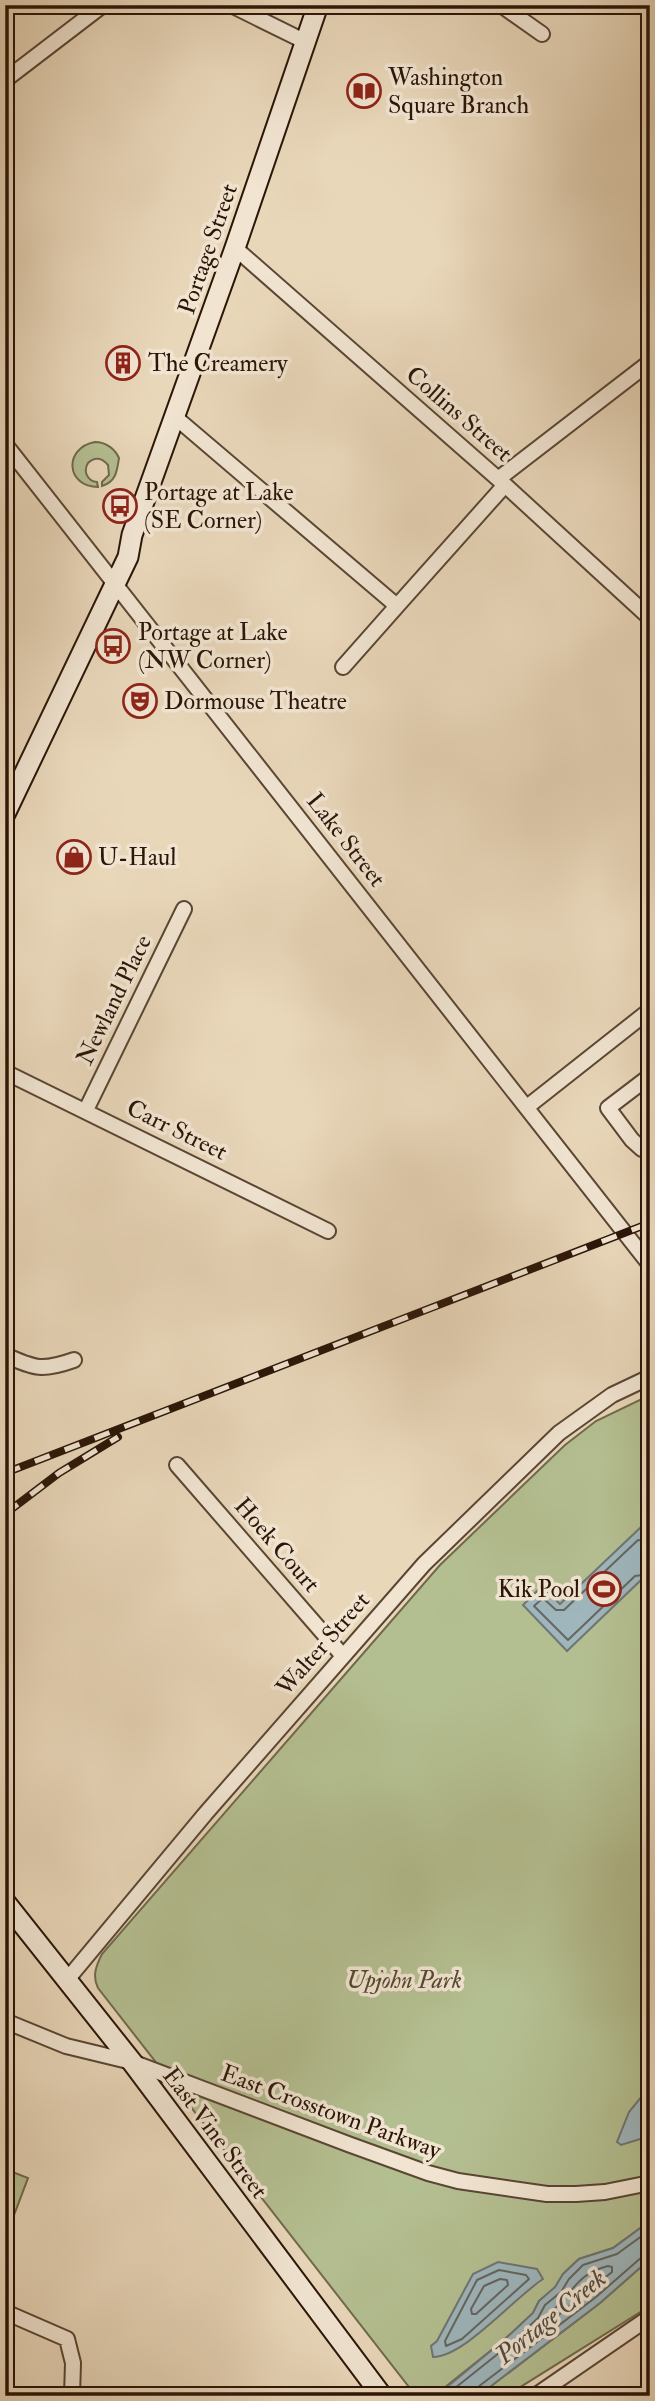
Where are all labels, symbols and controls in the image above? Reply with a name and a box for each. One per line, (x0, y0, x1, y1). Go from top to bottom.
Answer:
place label: Washington Square Branch (387, 62, 530, 121)
library icon: Washington Square Branch (345, 72, 383, 110)
street label: Portage Street (171, 179, 245, 318)
building icon: The Creamery (104, 344, 142, 382)
place label: The Creamery (148, 348, 288, 379)
street label: Collins Street (399, 359, 519, 469)
place label: Portage at Lake (SE Corner) (144, 477, 294, 536)
bus stop icon: Portage at Lake (SE Corner) (101, 487, 139, 525)
place label: Portage at Lake (NW Corner) (138, 617, 288, 676)
bus stop icon: Portage at Lake (NW Corner) (94, 627, 132, 665)
theatre icon: Dormouse Theatre (121, 682, 159, 720)
place label: Dormouse Theatre (164, 686, 347, 717)
street label: Lake Street (300, 787, 393, 894)
shop icon: U-Haul (55, 838, 93, 876)
place label: U-Haul (98, 842, 176, 873)
street label: Newland Place (69, 930, 159, 1070)
street label: Carr Street (122, 1092, 233, 1168)
street label: Hoek Court (227, 1491, 327, 1599)
sports icon: Kik Pool (585, 1570, 623, 1608)
place label: Kik Pool (498, 1574, 580, 1605)
street label: Walter Street (269, 1585, 377, 1703)
park label: Upjohn Park (346, 1965, 462, 1996)
street label: East Crosstown Parkway (217, 2058, 446, 2166)
street label: East Vine Street (155, 2061, 275, 2205)
water label: Portage Creek (488, 2263, 613, 2372)

